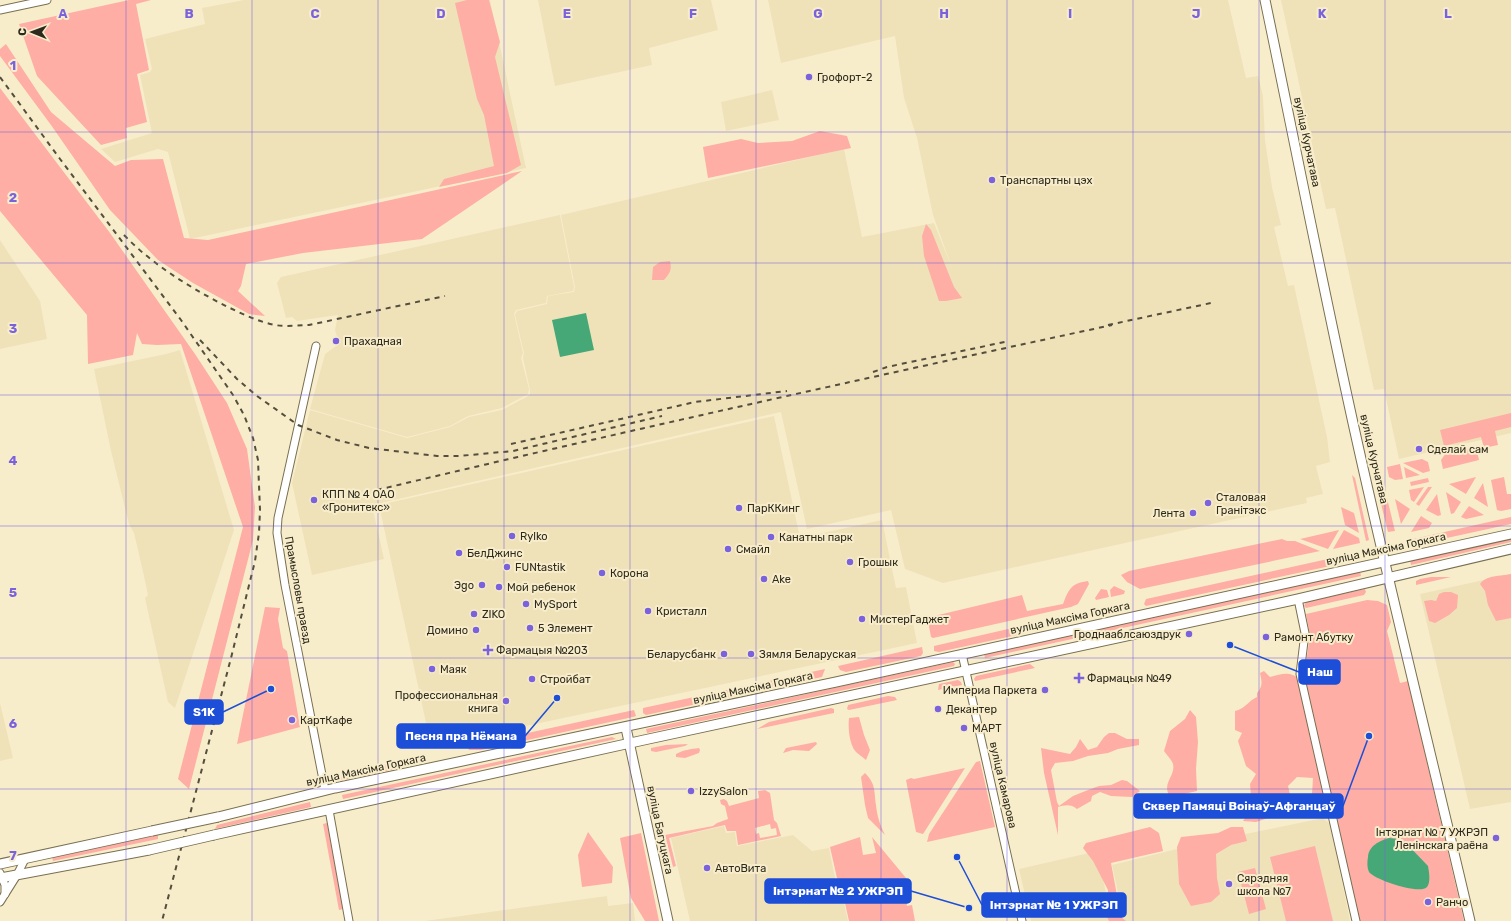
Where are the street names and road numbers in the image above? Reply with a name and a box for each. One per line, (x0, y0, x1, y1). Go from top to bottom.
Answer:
street label: вуліца Курчатава (1291, 96, 1323, 188)
street label: вуліца Курчатава (1357, 413, 1391, 505)
street label: вуліца Максіма Горкага (1325, 530, 1447, 568)
street label: Прамысловы праезд (282, 535, 314, 645)
street label: вуліца Максіма Горкага (1009, 599, 1131, 637)
street label: вуліца Максіма Горкага (692, 669, 814, 707)
street label: вуліца Камарова (987, 741, 1019, 829)
street label: вуліца Максіма Горкага (305, 751, 427, 789)
street label: вуліца Багуцкага (644, 785, 676, 875)

